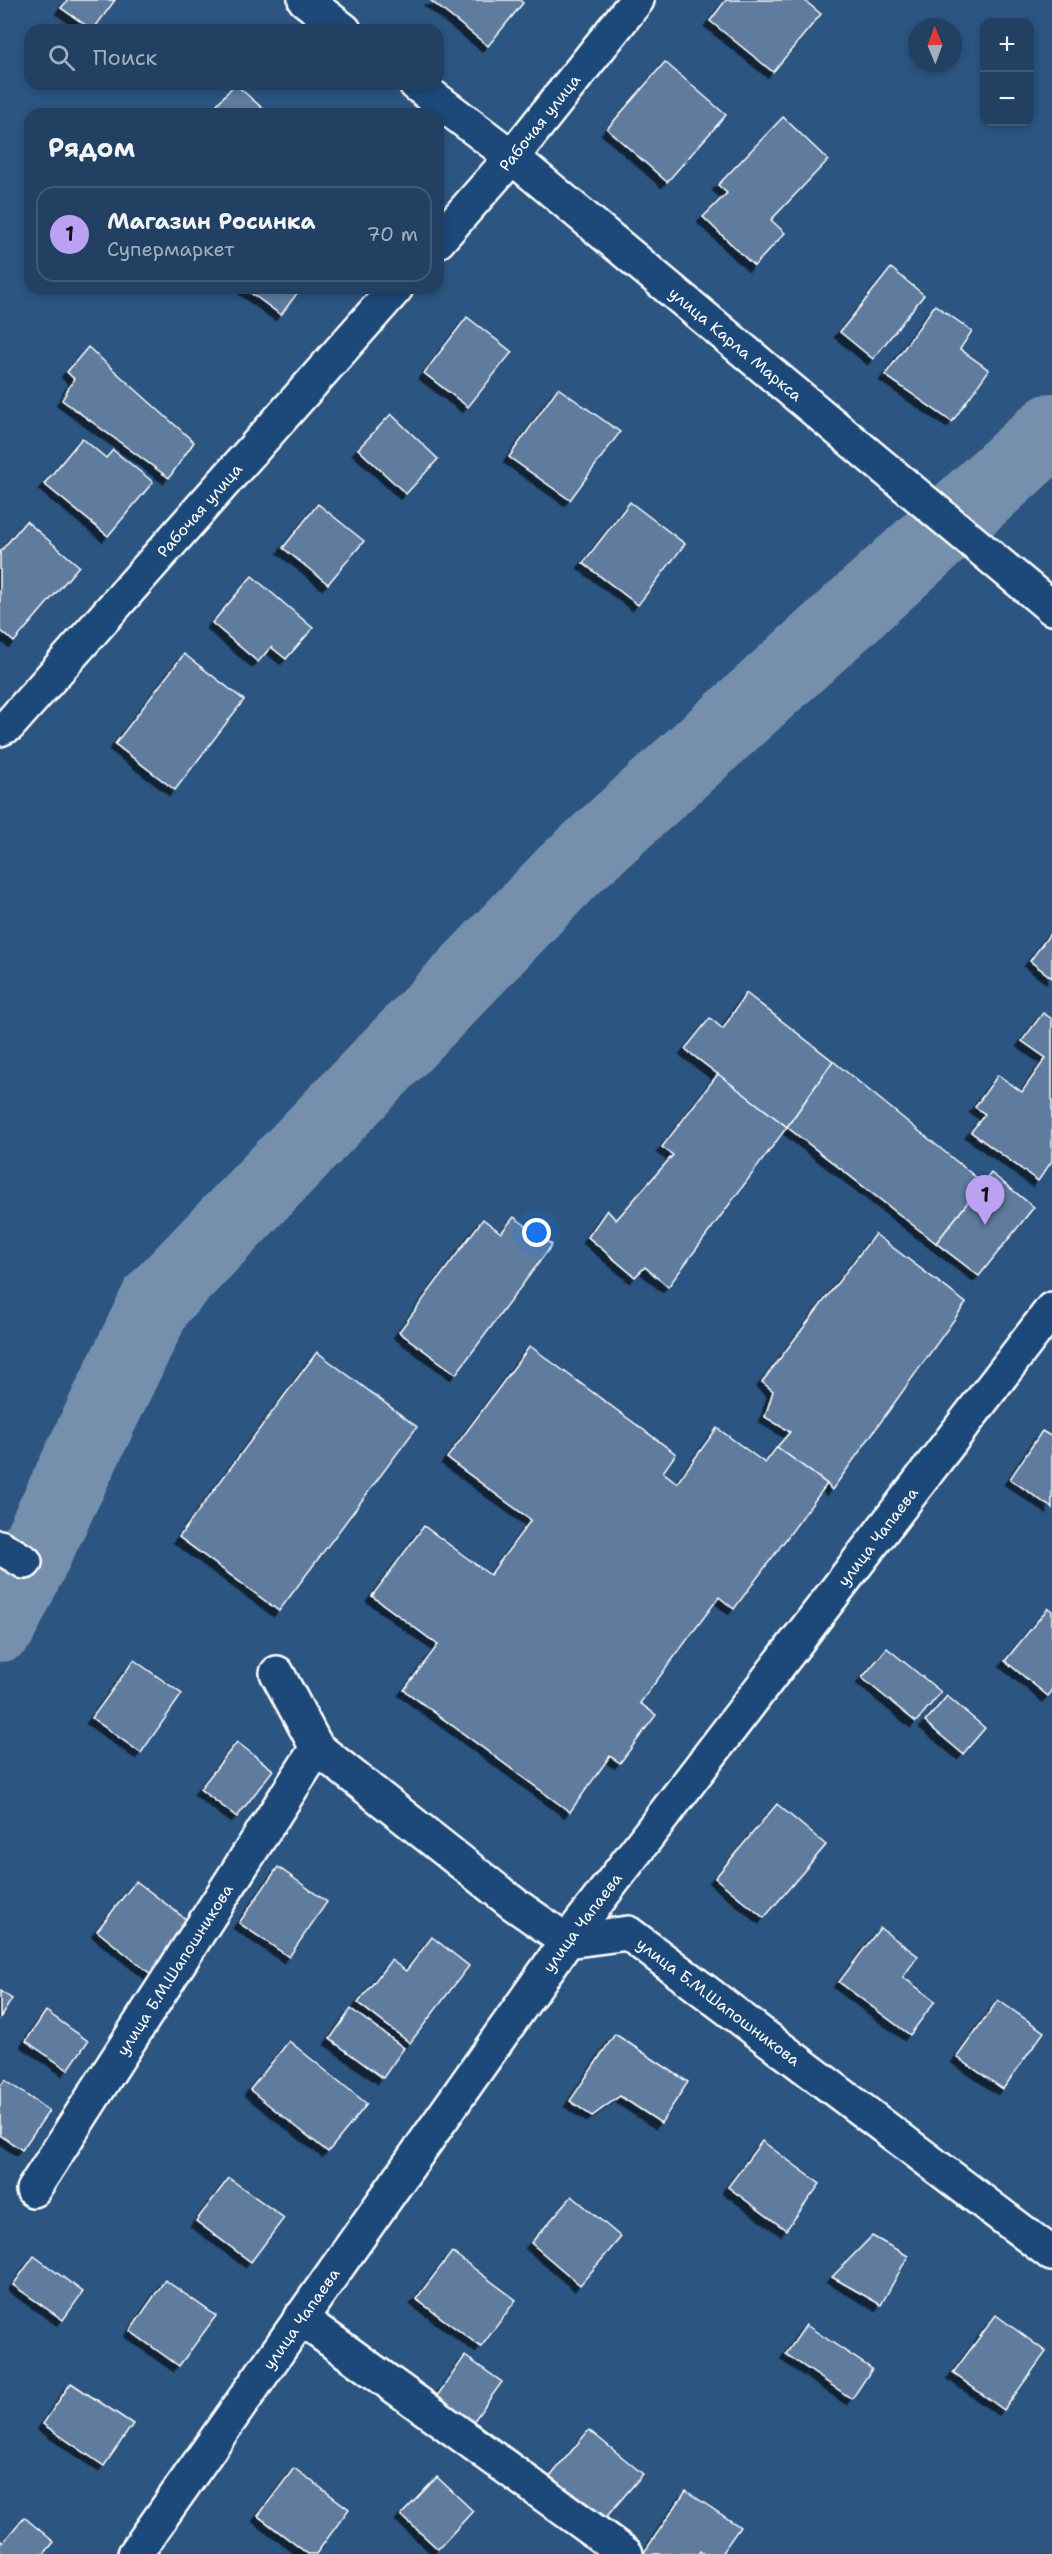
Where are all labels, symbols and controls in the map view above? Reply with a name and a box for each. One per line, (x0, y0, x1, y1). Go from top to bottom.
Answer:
north arrow (908, 18, 962, 72)
map controls (980, 18, 1034, 126)
button: + (980, 18, 1034, 72)
search box (24, 24, 444, 90)
icon: search (45, 41, 78, 74)
text: Поиск (93, 43, 157, 72)
street label: Рабочая улица (494, 70, 585, 176)
button: − (980, 72, 1034, 126)
text: Рядом (48, 130, 135, 165)
text: Магазин Росинка (107, 207, 316, 236)
text: 1 (65, 221, 74, 247)
text: 70 m (366, 221, 418, 247)
text: Супермаркет (107, 236, 234, 262)
street label: улица Карла Маркса (664, 282, 806, 406)
street label: Рабочая улица (153, 459, 247, 562)
pin: 1 (966, 1176, 1004, 1225)
your location (522, 1218, 551, 1247)
street label: улица Чапаева (833, 1483, 923, 1591)
street label: улица Чапаева (538, 1868, 627, 1977)
street label: улица Б.М.Шапошникова (112, 1880, 238, 2060)
street label: улица Б.М.Шапошникова (632, 1933, 804, 2071)
street label: улица Чапаева (258, 2264, 344, 2374)

